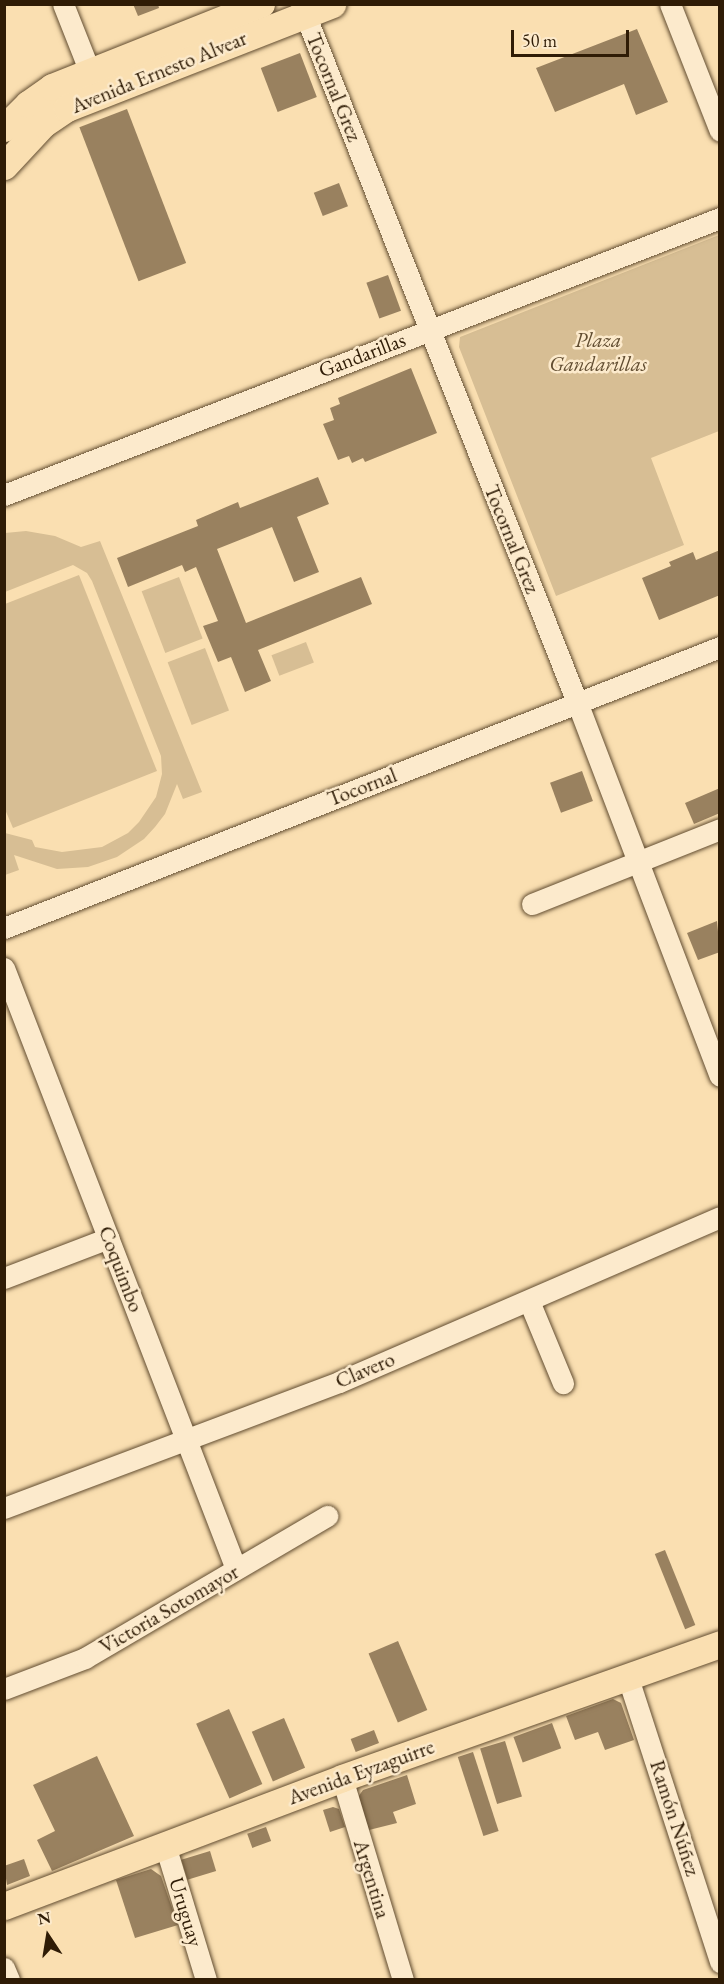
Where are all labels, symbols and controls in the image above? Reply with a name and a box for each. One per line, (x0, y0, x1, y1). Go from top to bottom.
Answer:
scale bar (514, 18, 632, 56)
street label: Avenida Ernesto Alvear (67, 25, 251, 119)
street label: Tocornal Grez (301, 29, 367, 145)
text: 50 m (522, 29, 557, 52)
street label: Gandarillas (315, 327, 409, 383)
park label: Plaza Gandarillas (549, 327, 647, 377)
street label: Tocornal Grez (479, 481, 545, 597)
street label: Tocornal (324, 762, 400, 812)
street label: Coquimbo (93, 1222, 149, 1316)
street label: Clavero (331, 1346, 399, 1394)
street label: Victoria Sotomayor (95, 1559, 243, 1659)
street label: Avenida Eyzaguirre (285, 1734, 437, 1810)
street label: Ramón Núñez (644, 1757, 706, 1879)
street label: Argentina (348, 1837, 396, 1921)
street label: Uruguay (164, 1874, 208, 1950)
north arrow (18, 1906, 78, 1966)
text: N (36, 1906, 53, 1930)

